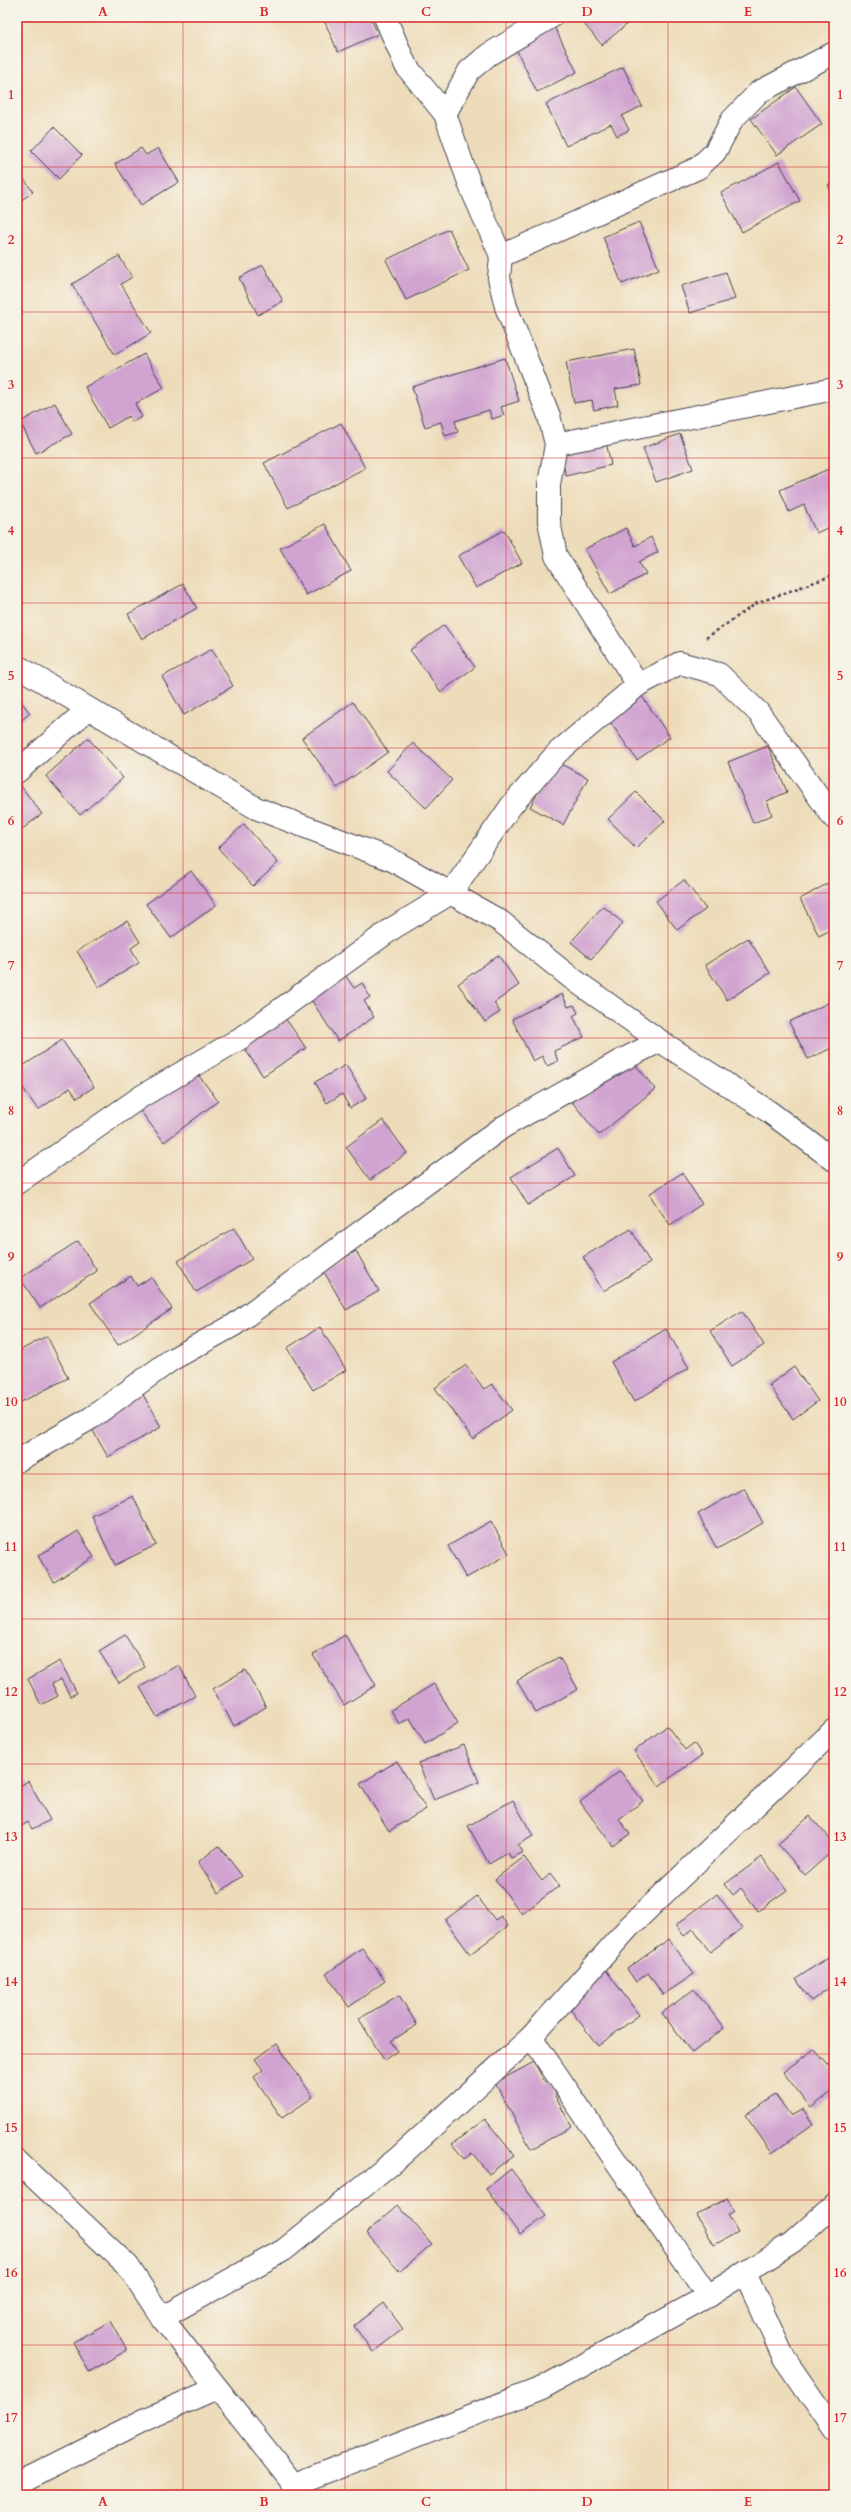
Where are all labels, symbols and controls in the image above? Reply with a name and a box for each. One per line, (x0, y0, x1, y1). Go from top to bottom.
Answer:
text: A (98, 3, 108, 21)
text: B (259, 3, 269, 21)
text: C (421, 3, 431, 21)
text: D (581, 3, 593, 21)
text: E (744, 3, 752, 21)
text: 1 (8, 86, 14, 104)
text: 1 (837, 86, 843, 104)
text: 2 (8, 231, 15, 249)
text: 2 (837, 231, 844, 249)
text: 3 (8, 376, 15, 394)
text: 3 (837, 376, 844, 394)
text: 4 (8, 522, 15, 540)
text: 4 (837, 522, 844, 540)
text: 5 (8, 667, 14, 685)
text: 5 (837, 667, 843, 685)
text: 6 (8, 812, 15, 830)
text: 6 (837, 812, 844, 830)
text: 7 (8, 957, 15, 975)
text: 7 (837, 957, 844, 975)
text: 8 (8, 1102, 14, 1120)
text: 8 (837, 1102, 843, 1120)
text: 9 (8, 1248, 15, 1266)
text: 9 (837, 1248, 844, 1266)
text: 10 (4, 1393, 18, 1411)
text: 10 (833, 1393, 847, 1411)
text: 11 (4, 1538, 18, 1556)
text: 11 (833, 1538, 847, 1556)
text: 12 (4, 1683, 18, 1701)
text: 12 (833, 1683, 847, 1701)
text: 13 (4, 1828, 18, 1846)
text: 13 (833, 1828, 847, 1846)
text: 14 (4, 1973, 18, 1991)
text: 14 (833, 1973, 847, 1991)
text: 15 (4, 2119, 18, 2137)
text: 15 (833, 2119, 847, 2137)
text: 16 (4, 2264, 18, 2282)
text: 16 (833, 2264, 847, 2282)
text: 17 (4, 2409, 18, 2427)
text: 17 (833, 2409, 847, 2427)
text: A (98, 2493, 108, 2511)
text: B (259, 2493, 269, 2511)
text: C (421, 2493, 431, 2511)
text: D (581, 2493, 593, 2511)
text: E (744, 2493, 752, 2511)

